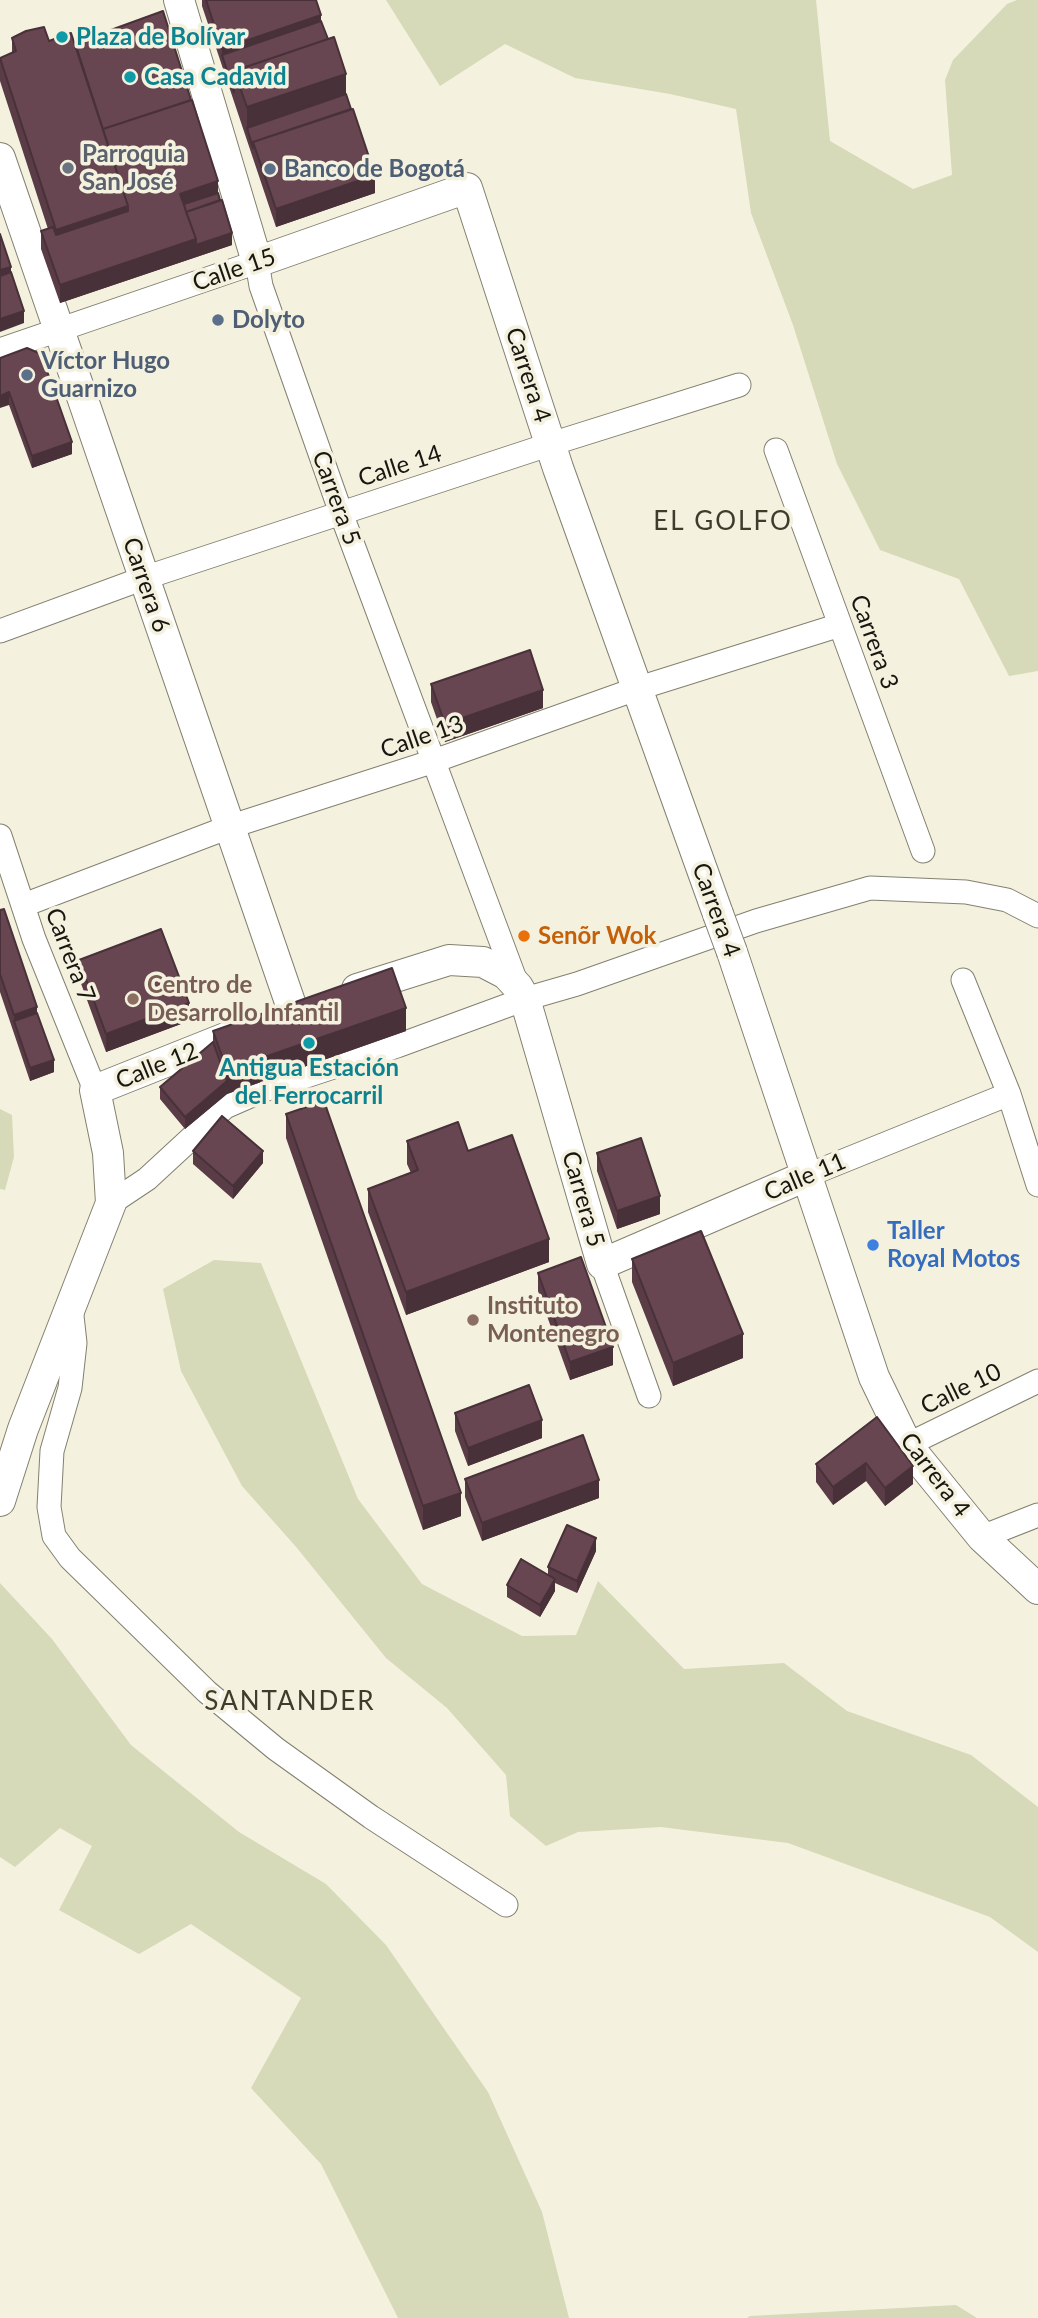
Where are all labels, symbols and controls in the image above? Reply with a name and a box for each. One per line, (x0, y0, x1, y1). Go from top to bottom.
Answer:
place label: Plaza de Bolívar (76, 23, 245, 51)
marker: Plaza de Bolívar (54, 29, 70, 45)
place label: Casa Cadavid (144, 63, 287, 91)
marker: Casa Cadavid (122, 69, 138, 85)
place label: Parroquia San José (82, 140, 185, 196)
place label: Banco de Bogotá (284, 155, 465, 183)
marker: Parroquia San José (60, 160, 76, 176)
marker: Banco de Bogotá (262, 161, 278, 177)
street label: Calle 15 (189, 242, 279, 298)
place label: Dolyto (232, 306, 305, 334)
marker: Dolyto (210, 312, 226, 328)
street label: Carrera 4 (499, 324, 557, 426)
place label: Víctor Hugo Guarnizo (41, 347, 170, 403)
marker: Víctor Hugo Guarnizo (19, 367, 35, 383)
street label: Calle 14 (355, 439, 445, 493)
street label: Carrera 5 (306, 447, 366, 549)
district label: EL GOLFO (654, 506, 792, 538)
street label: Carrera 6 (116, 534, 176, 636)
street label: Carrera 3 (844, 591, 904, 693)
street label: Calle 13 (377, 709, 467, 765)
street label: Carrera 4 (686, 859, 746, 961)
street label: Carrera 7 (39, 904, 101, 1006)
place label: Senõr Wok (538, 922, 656, 950)
marker: Senõr Wok (516, 928, 532, 944)
place label: Centro de Desarrollo Infantil (147, 971, 339, 1027)
marker: Centro de Desarrollo Infantil (125, 991, 141, 1007)
marker: Antigua Estación del Ferrocarril (301, 1035, 317, 1051)
street label: Calle 12 (112, 1037, 202, 1095)
place label: Antigua Estación del Ferrocarril (219, 1054, 399, 1110)
street label: Calle 11 (760, 1147, 850, 1207)
street label: Carrera 5 (556, 1148, 610, 1250)
place label: Taller Royal Motos (887, 1217, 1020, 1273)
marker: Taller Royal Motos (865, 1237, 881, 1253)
place label: Instituto Montenegro (487, 1292, 620, 1348)
marker: Instituto Montenegro (465, 1312, 481, 1328)
street label: Calle 10 (916, 1357, 1006, 1421)
street label: Carrera 4 (894, 1427, 976, 1523)
district label: SANTANDER (205, 1686, 375, 1718)

